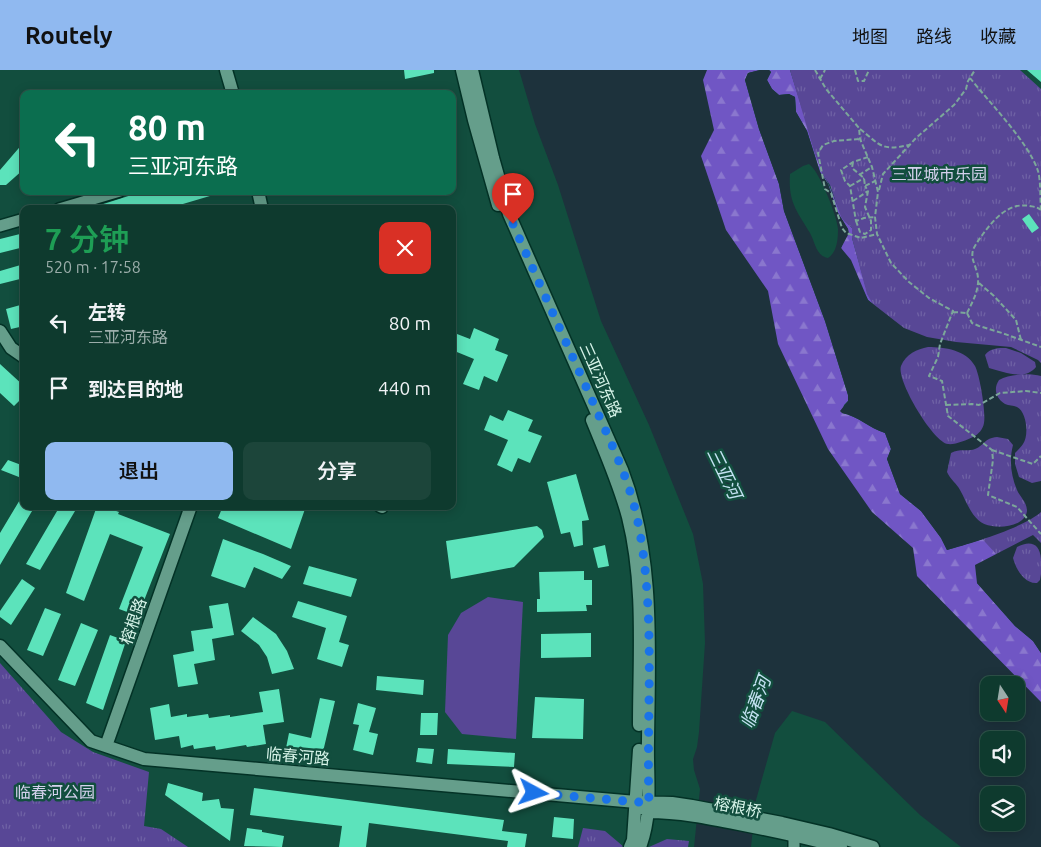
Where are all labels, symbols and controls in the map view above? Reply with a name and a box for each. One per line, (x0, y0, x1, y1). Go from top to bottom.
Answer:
text: Routely (25, 22, 112, 49)
text: 地图 (852, 26, 888, 46)
text: 路线 (916, 26, 952, 46)
text: 收藏 (980, 26, 1016, 46)
text: 80 m (128, 107, 206, 147)
icon: left (45, 110, 110, 175)
text: 三亚河东路 (128, 153, 238, 178)
park label: 三亚城市乐园 (891, 165, 987, 183)
pin (492, 173, 534, 224)
icon: arrive (499, 180, 527, 208)
text: 7 分钟 (45, 222, 129, 256)
button: close (379, 222, 431, 274)
text: 520 m · 17:58 (45, 258, 141, 276)
text: 左转 (88, 301, 126, 323)
icon: left (45, 309, 73, 337)
text: 80 m (389, 312, 431, 334)
text: 三亚河东路 (88, 328, 168, 346)
street label: 三亚河东路 (577, 340, 625, 420)
icon: arrive (45, 374, 73, 402)
text: 440 m (378, 377, 431, 399)
text: 到达目的地 (88, 378, 183, 400)
button: 退出 (45, 442, 233, 500)
button: 分享 (243, 442, 431, 500)
water label: 三亚河 (704, 444, 747, 504)
street label: 榕根路 (117, 595, 149, 647)
water label: 临春河 (736, 670, 775, 731)
north arrow (980, 676, 1025, 721)
map controls (980, 676, 1025, 831)
button: sound (980, 731, 1025, 776)
street label: 临春河路 (265, 744, 331, 768)
position arrow (507, 766, 559, 818)
park label: 临春河公园 (15, 783, 95, 801)
button: layers (980, 786, 1025, 831)
street label: 榕根桥 (713, 794, 763, 820)

